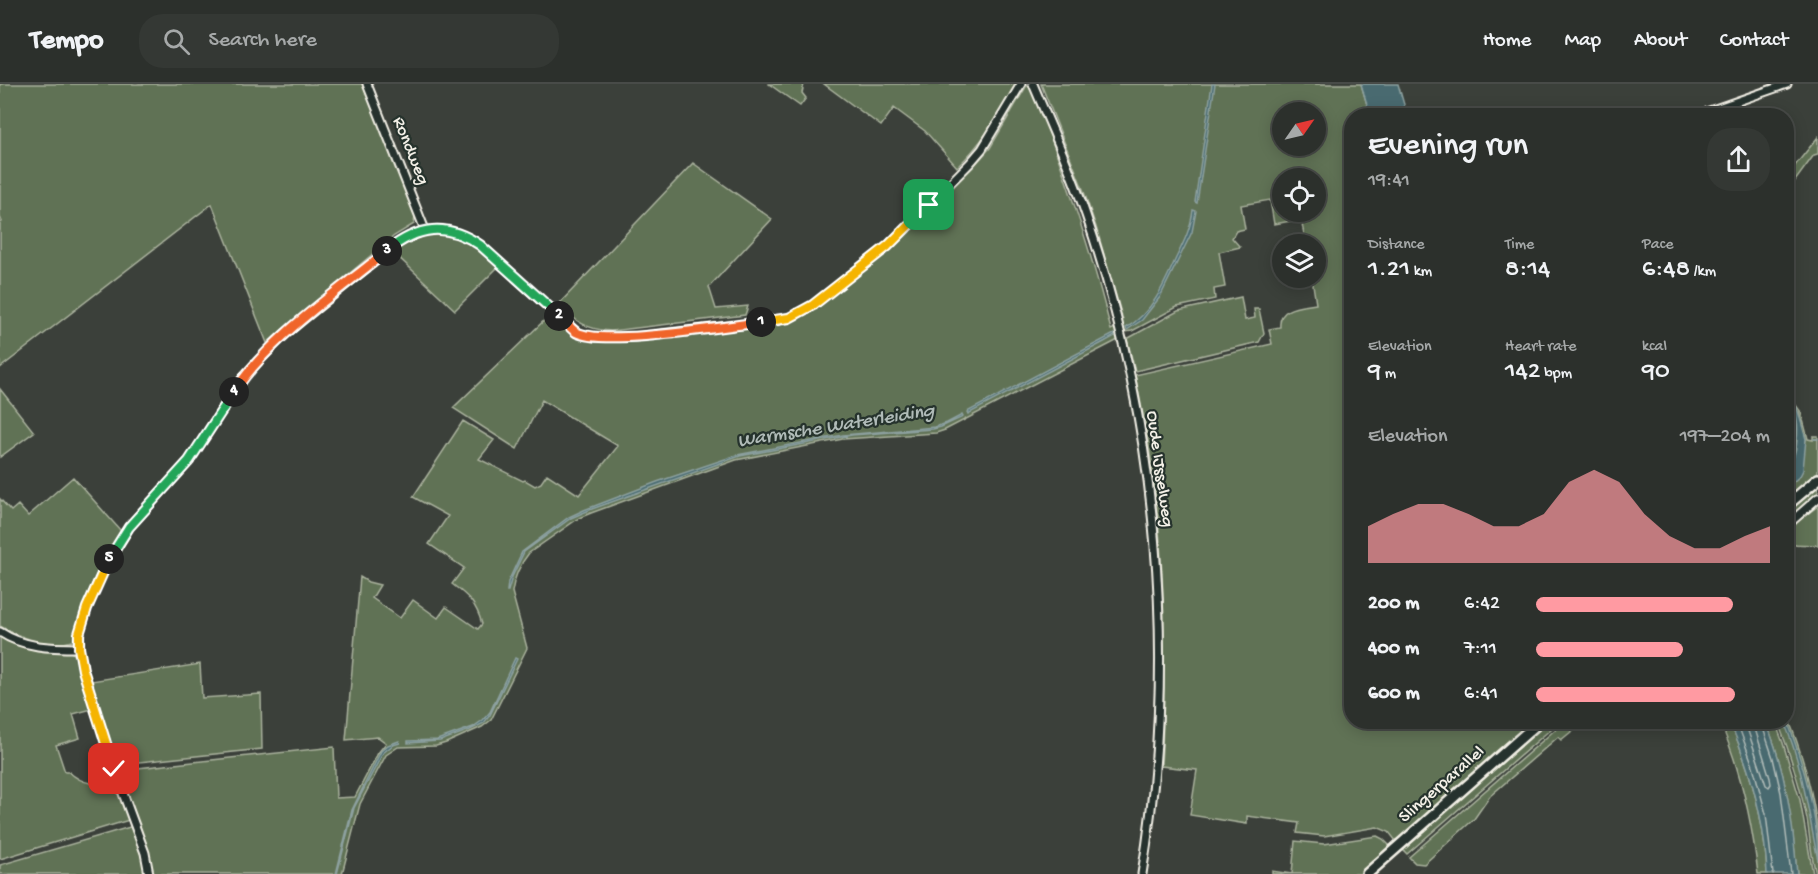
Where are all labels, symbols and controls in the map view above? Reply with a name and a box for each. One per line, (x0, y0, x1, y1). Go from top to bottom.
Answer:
search box (139, 14, 559, 68)
text: Tempo (30, 25, 103, 58)
icon: search (160, 25, 193, 58)
text: Search here (208, 28, 317, 54)
text: Home (1483, 29, 1531, 54)
text: Map (1564, 29, 1601, 54)
text: About (1634, 29, 1687, 54)
text: Contact (1720, 29, 1788, 54)
north arrow (1272, 102, 1326, 156)
map controls (1272, 102, 1326, 288)
street label: Rondweg (387, 114, 433, 188)
text: Evening run (1368, 128, 1528, 166)
button: share (1707, 128, 1770, 191)
button: locate (1272, 168, 1326, 222)
text: 19:41 (1368, 170, 1410, 193)
pin (903, 179, 954, 230)
icon: arrive (912, 188, 945, 221)
button: layers (1272, 234, 1326, 288)
pin: 3 (372, 236, 402, 266)
text: Distance (1368, 236, 1425, 255)
text: Time (1505, 236, 1534, 255)
text: Pace (1642, 236, 1673, 255)
text: 3 (383, 241, 391, 260)
text: 1.21 (1368, 255, 1410, 286)
text: 8:14 (1505, 255, 1550, 286)
text: 6:48 (1642, 255, 1690, 286)
text: km (1410, 263, 1432, 282)
text: /km (1690, 263, 1716, 282)
pin: 2 (544, 301, 574, 331)
text: 2 (555, 306, 563, 325)
pin: 1 (746, 307, 776, 337)
text: 1 (758, 312, 764, 331)
text: Elevation (1368, 338, 1432, 357)
text: Heart rate (1505, 338, 1577, 357)
text: kcal (1642, 338, 1667, 357)
text: 9 (1368, 357, 1381, 388)
text: 142 (1505, 357, 1541, 388)
text: 90 (1642, 357, 1670, 388)
text: m (1381, 365, 1396, 384)
text: bpm (1541, 365, 1572, 384)
pin: 4 (219, 377, 249, 407)
text: 4 (230, 382, 238, 401)
water label: Warmsche Waterleiding (736, 400, 938, 454)
street label: Oude IJsselweg (1140, 409, 1178, 529)
text: Elevation (1368, 426, 1448, 449)
text: 197–204 m (1680, 426, 1770, 449)
pin: 5 (94, 544, 124, 574)
text: 5 (105, 549, 113, 568)
text: 200 m (1368, 593, 1419, 616)
text: 6:42 (1464, 593, 1500, 616)
text: 400 m (1368, 638, 1419, 661)
text: 7:11 (1464, 638, 1497, 661)
text: 600 m (1368, 683, 1420, 706)
text: 6:41 (1464, 683, 1498, 706)
street label: Slingerparallel (1395, 742, 1489, 828)
pin (88, 743, 139, 794)
icon: check (97, 752, 130, 785)

